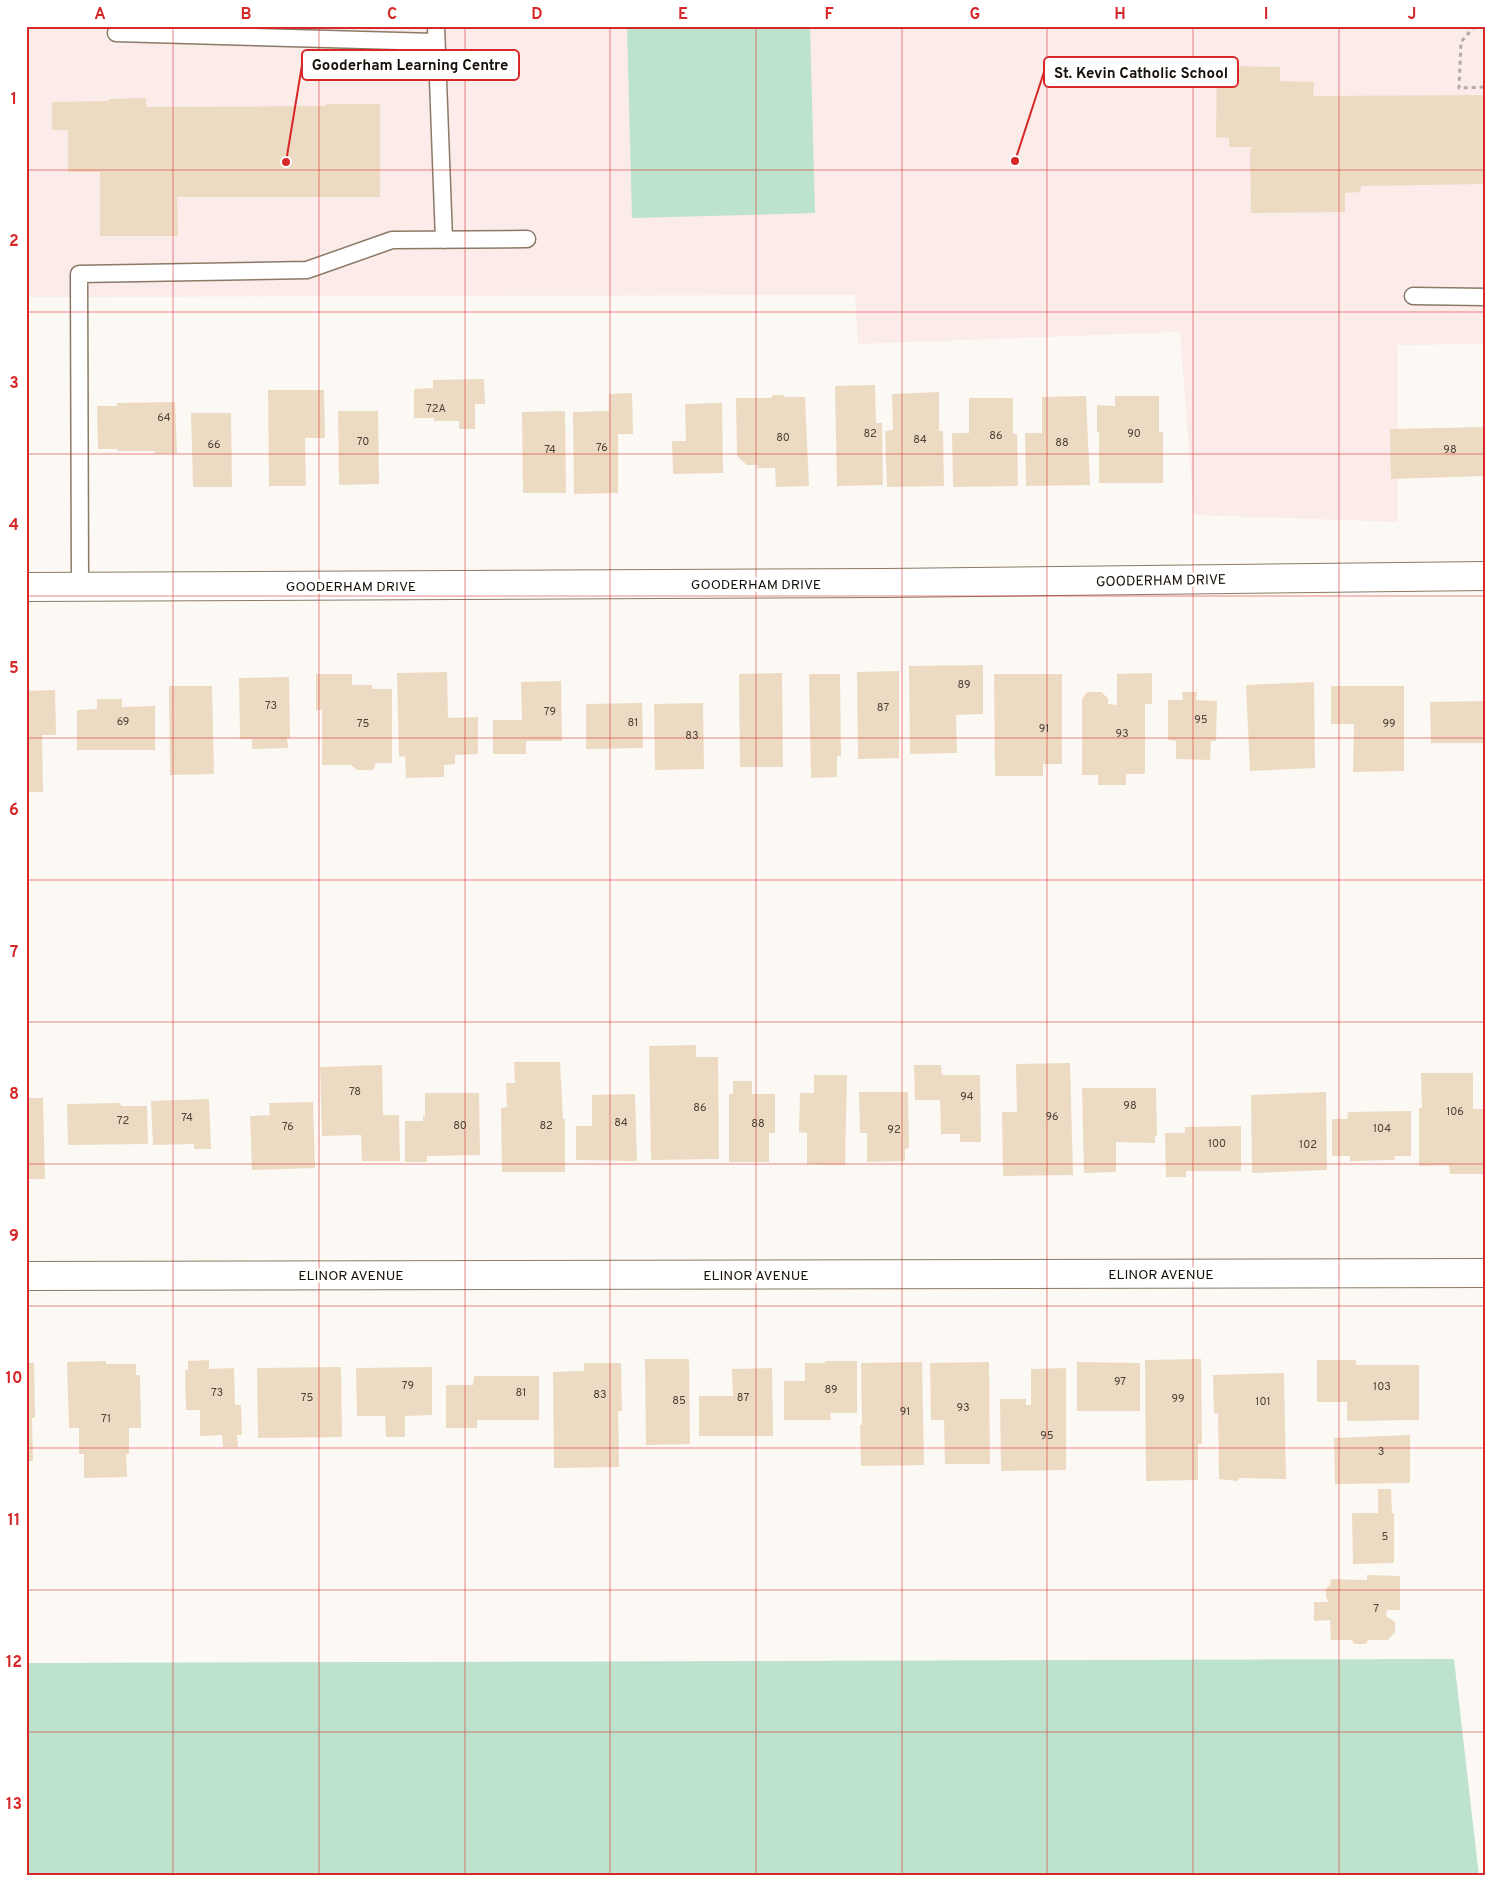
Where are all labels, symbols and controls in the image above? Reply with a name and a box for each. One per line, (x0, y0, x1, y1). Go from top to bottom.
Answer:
text: A (94, 5, 106, 25)
text: B (240, 5, 252, 25)
text: C (387, 5, 397, 25)
text: D (531, 5, 543, 25)
text: E (678, 5, 688, 25)
text: F (824, 5, 834, 25)
text: G (970, 5, 980, 25)
text: H (1114, 5, 1126, 25)
text: I (1264, 5, 1268, 25)
text: J (1408, 5, 1416, 25)
callout: Gooderham Learning Centre (302, 50, 519, 80)
text: Gooderham Learning Centre (312, 57, 508, 76)
callout: St. Kevin Catholic School (1044, 57, 1238, 87)
text: St. Kevin Catholic School (1054, 65, 1228, 84)
text: 1 (11, 90, 17, 110)
text: 2 (9, 232, 19, 252)
text: 3 (9, 374, 19, 394)
house number: 72A (426, 402, 446, 416)
house number: 64 (157, 411, 171, 425)
house number: 82 (863, 427, 877, 441)
house number: 90 (1127, 427, 1141, 441)
house number: 86 (989, 429, 1003, 443)
house number: 80 (776, 431, 790, 445)
house number: 84 (913, 433, 927, 447)
house number: 70 (357, 435, 369, 449)
house number: 88 (1055, 436, 1069, 450)
house number: 66 (207, 438, 221, 452)
house number: 76 (596, 441, 608, 455)
house number: 74 (544, 443, 556, 457)
house number: 98 (1443, 443, 1457, 457)
text: 4 (9, 516, 19, 536)
street label: GOODERHAM DRIVE (1096, 572, 1226, 591)
street label: GOODERHAM DRIVE (691, 577, 821, 594)
street label: GOODERHAM DRIVE (286, 579, 416, 596)
text: 5 (9, 659, 19, 679)
house number: 89 (957, 678, 971, 692)
house number: 73 (265, 699, 277, 713)
house number: 87 (877, 701, 889, 715)
house number: 79 (544, 705, 556, 719)
house number: 95 (1194, 713, 1208, 727)
house number: 69 (117, 715, 129, 729)
house number: 81 (628, 716, 638, 730)
house number: 75 (357, 717, 369, 731)
house number: 99 (1382, 717, 1396, 731)
house number: 91 (1039, 722, 1049, 736)
house number: 93 (1115, 727, 1129, 741)
house number: 83 (685, 729, 699, 743)
text: 6 (9, 801, 19, 821)
text: 7 (10, 943, 18, 963)
text: 8 (9, 1085, 19, 1105)
house number: 78 (349, 1085, 361, 1099)
house number: 94 (960, 1090, 974, 1104)
house number: 98 (1123, 1099, 1137, 1113)
house number: 86 (693, 1101, 707, 1115)
house number: 106 (1446, 1105, 1464, 1119)
house number: 96 (1045, 1110, 1059, 1124)
house number: 74 (181, 1111, 193, 1125)
house number: 72 (117, 1114, 129, 1128)
house number: 84 (614, 1116, 628, 1130)
house number: 88 (751, 1117, 765, 1131)
house number: 80 (453, 1119, 467, 1133)
house number: 82 (539, 1119, 553, 1133)
house number: 76 (282, 1120, 294, 1134)
house number: 104 (1373, 1122, 1391, 1136)
house number: 92 (887, 1123, 901, 1137)
house number: 100 (1208, 1137, 1226, 1151)
house number: 102 (1299, 1138, 1317, 1152)
text: 9 (9, 1227, 19, 1247)
street label: ELINOR AVENUE (1108, 1267, 1214, 1284)
street label: ELINOR AVENUE (298, 1268, 404, 1285)
street label: ELINOR AVENUE (703, 1268, 809, 1285)
text: 10 (6, 1369, 22, 1389)
house number: 97 (1114, 1375, 1126, 1389)
house number: 79 (402, 1379, 414, 1393)
house number: 103 (1373, 1380, 1391, 1394)
house number: 89 (824, 1383, 838, 1397)
house number: 73 (211, 1386, 223, 1400)
house number: 81 (516, 1386, 526, 1400)
house number: 83 (593, 1388, 607, 1402)
house number: 75 (301, 1391, 313, 1405)
house number: 87 (737, 1391, 749, 1405)
house number: 99 (1171, 1392, 1185, 1406)
house number: 85 (672, 1394, 686, 1408)
house number: 101 (1255, 1395, 1271, 1409)
house number: 93 (956, 1401, 970, 1415)
house number: 91 (900, 1405, 910, 1419)
house number: 71 (101, 1412, 111, 1426)
house number: 95 (1040, 1429, 1054, 1443)
house number: 3 (1378, 1445, 1384, 1459)
text: 11 (8, 1511, 20, 1531)
house number: 5 (1382, 1530, 1389, 1544)
house number: 7 (1373, 1602, 1379, 1616)
text: 12 (6, 1653, 22, 1673)
text: 13 (6, 1795, 22, 1815)

